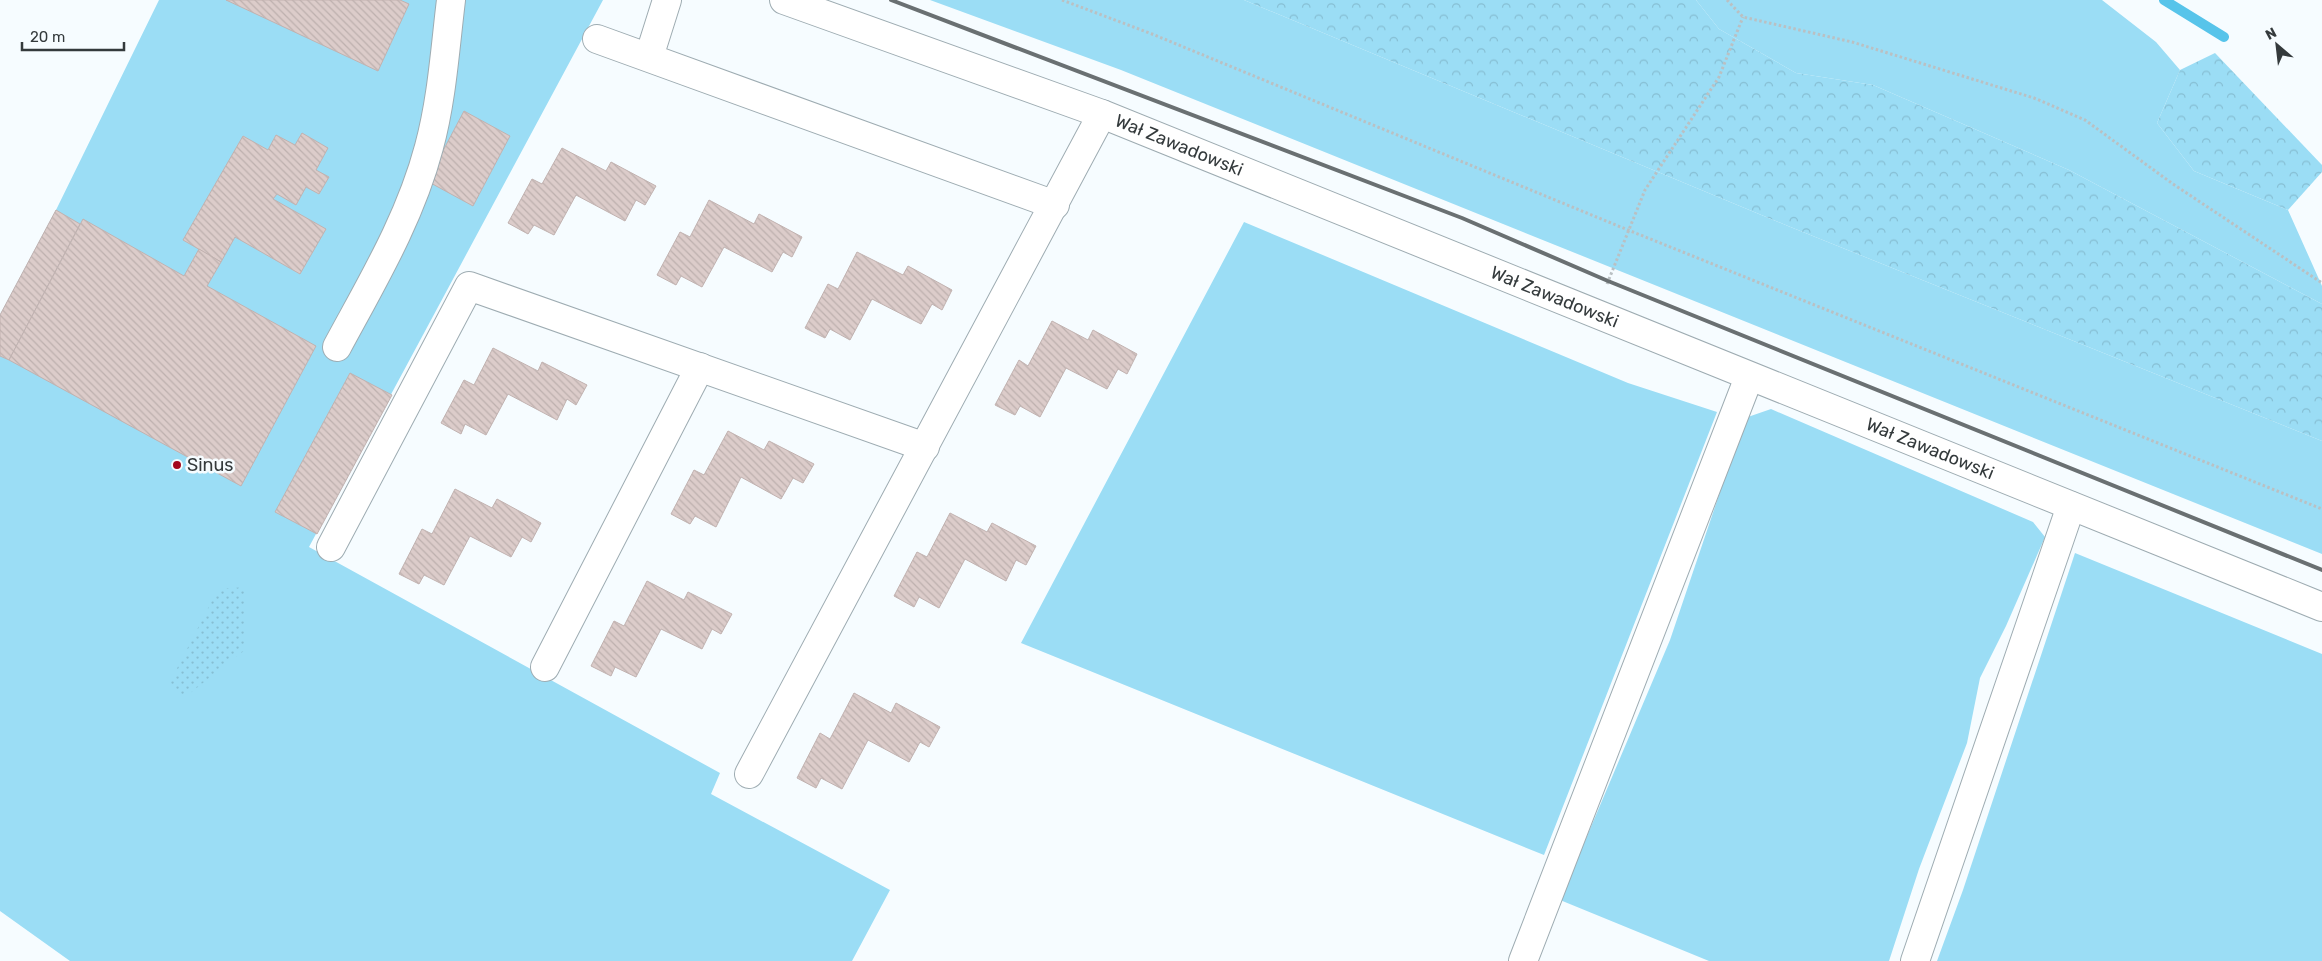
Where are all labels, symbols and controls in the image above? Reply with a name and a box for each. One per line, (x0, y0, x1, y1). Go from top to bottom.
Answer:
scale bar (22, 20, 125, 52)
north arrow (2252, 20, 2302, 70)
text: N (2263, 24, 2280, 44)
text: 20 m (30, 28, 65, 46)
street label: Wał Zawadowski (1112, 109, 1246, 181)
street label: Wał Zawadowski (1487, 261, 1622, 333)
street label: Wał Zawadowski (1863, 413, 1997, 484)
place label: Sinus (187, 454, 233, 476)
marker: Sinus (171, 459, 183, 471)

